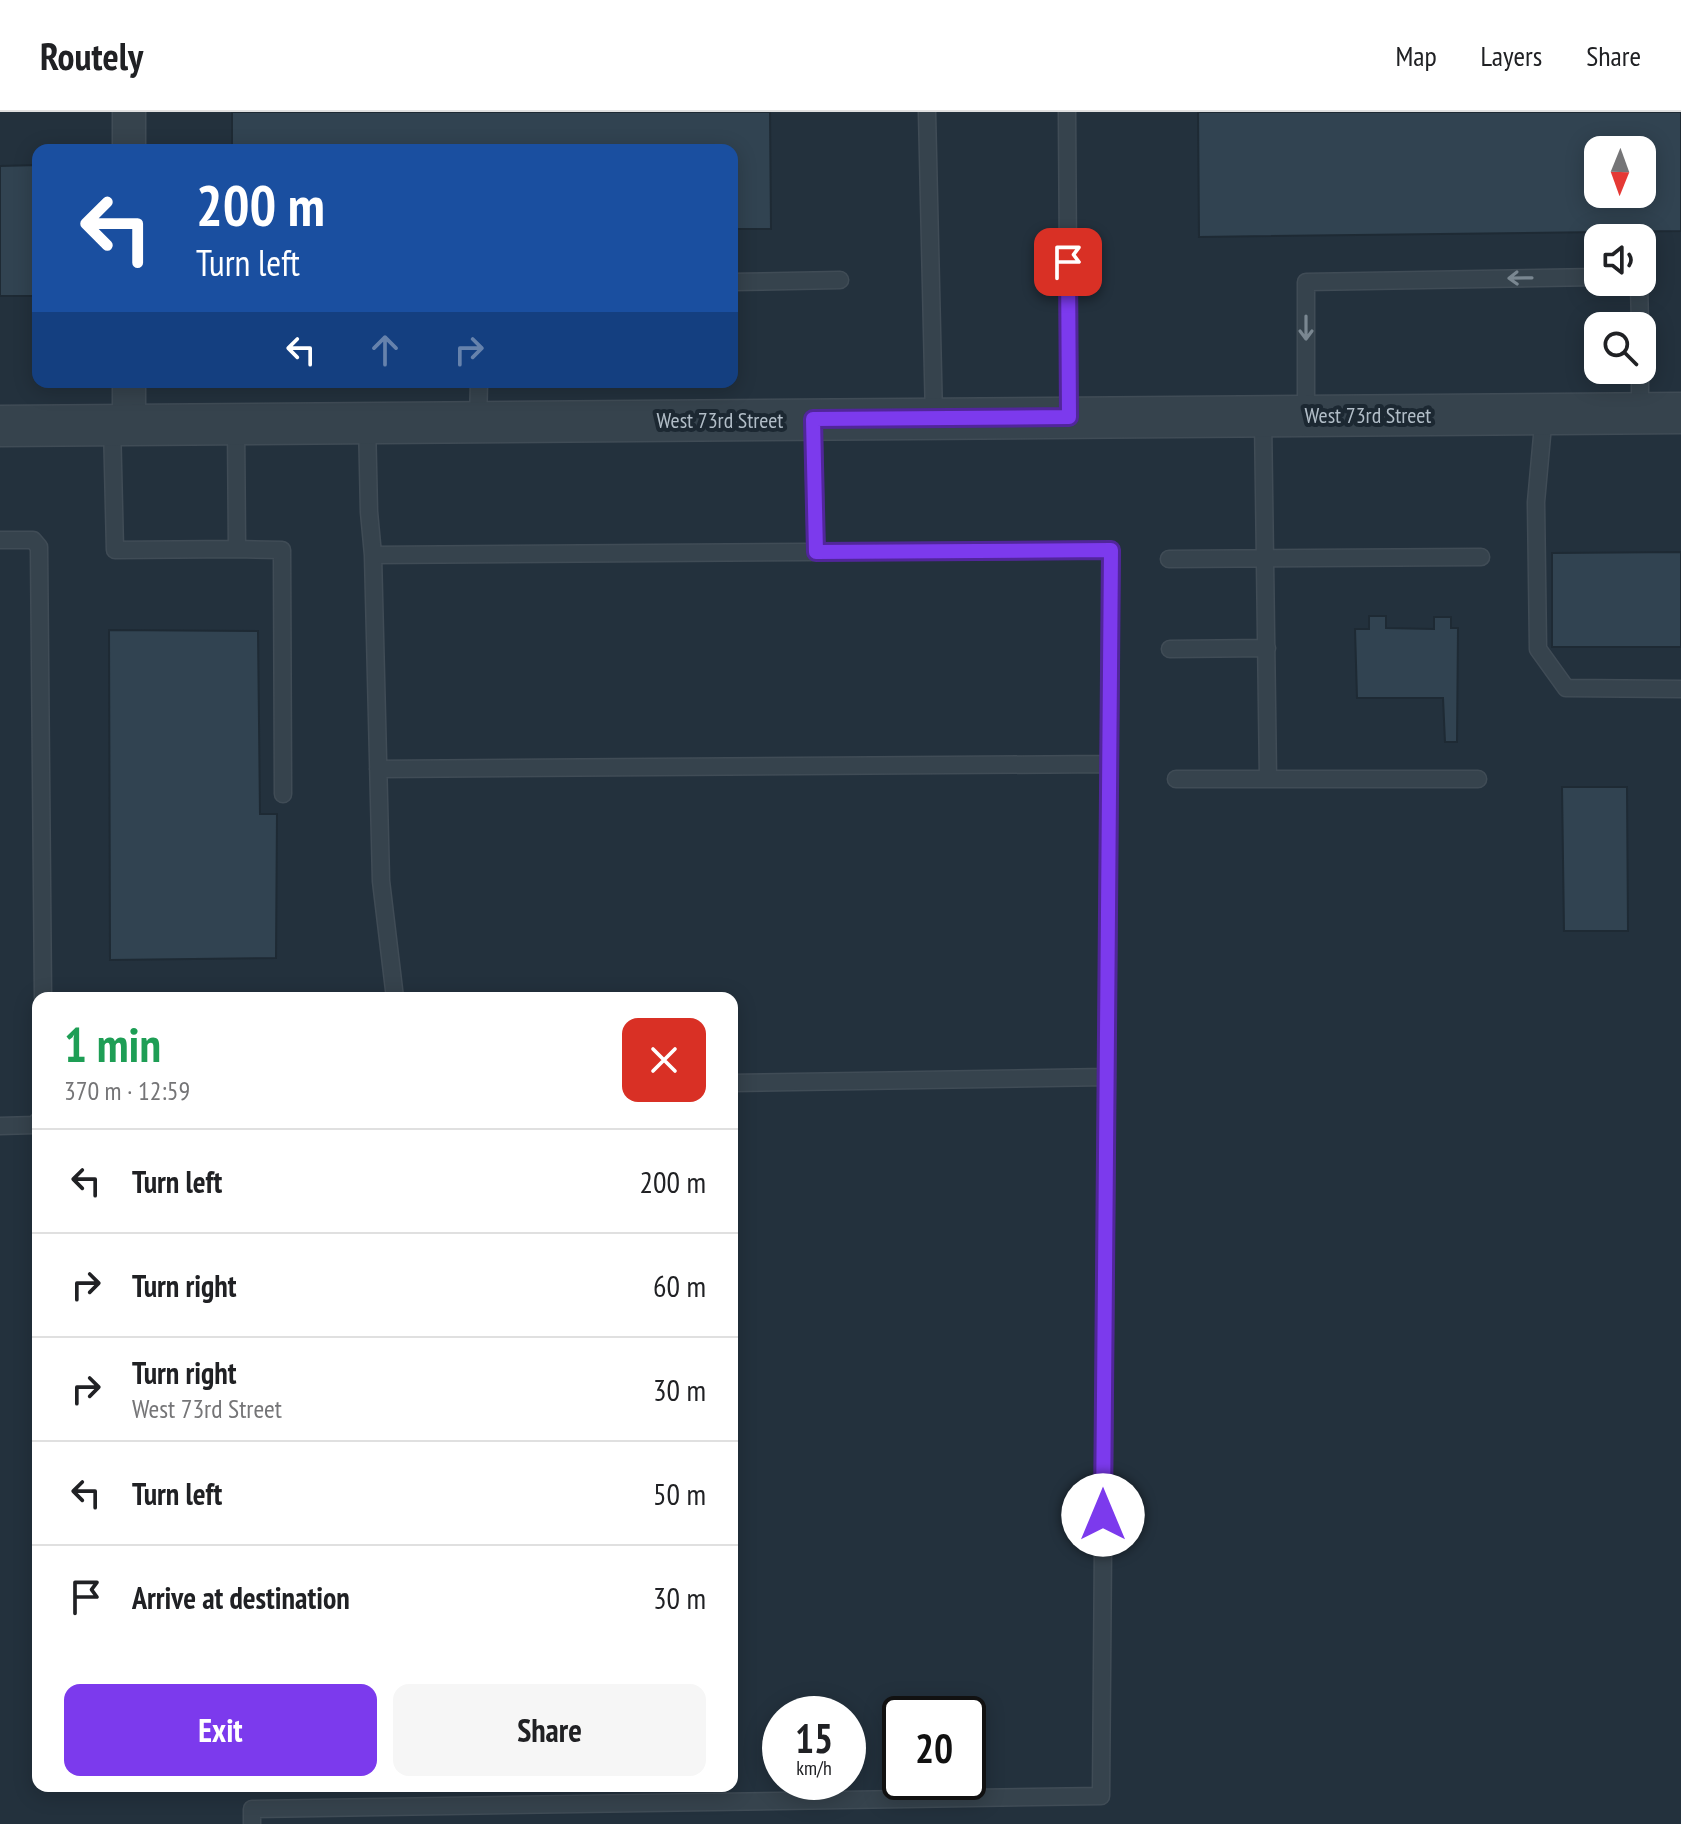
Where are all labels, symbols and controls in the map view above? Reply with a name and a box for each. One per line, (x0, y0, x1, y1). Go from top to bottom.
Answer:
text: Routely (40, 31, 143, 80)
text: Map (1395, 37, 1437, 74)
text: Layers (1481, 37, 1542, 74)
text: Share (1586, 37, 1641, 74)
north arrow (1584, 136, 1656, 208)
map controls (1584, 136, 1656, 384)
text: 200 m (196, 169, 325, 241)
icon: left (64, 176, 168, 280)
button: sound (1584, 224, 1656, 296)
pin (1034, 228, 1102, 296)
text: Turn left (196, 239, 300, 286)
icon: arrive (1046, 240, 1090, 284)
one-way arrow (1507, 270, 1534, 286)
button: search (1584, 312, 1656, 384)
one-way arrow (1298, 314, 1314, 341)
icon: left (279, 328, 323, 372)
icon: ahead (363, 328, 407, 372)
icon: right (447, 328, 491, 372)
street label: West 73rd Street (1305, 401, 1431, 429)
street label: West 73rd Street (657, 406, 783, 434)
text: 1 min (64, 1013, 161, 1075)
button: close (622, 1018, 706, 1102)
text: 370 m · 12:59 (64, 1074, 190, 1107)
icon: left (64, 1159, 108, 1203)
text: Turn left (132, 1162, 222, 1201)
text: 200 m (640, 1162, 706, 1201)
icon: right (64, 1263, 108, 1307)
text: Turn right (132, 1266, 236, 1305)
text: 60 m (653, 1266, 706, 1305)
text: Turn right (132, 1353, 236, 1392)
icon: right (64, 1367, 108, 1411)
text: 30 m (653, 1370, 706, 1409)
text: West 73rd Street (132, 1392, 282, 1425)
icon: left (64, 1471, 108, 1515)
position arrow (1061, 1473, 1145, 1557)
text: Turn left (132, 1474, 222, 1513)
text: 50 m (653, 1474, 706, 1513)
icon: arrive (64, 1575, 108, 1619)
text: Arrive at destination (132, 1578, 350, 1617)
text: 30 m (653, 1578, 706, 1617)
button: Exit (64, 1684, 377, 1776)
button: Share (393, 1684, 706, 1776)
speed limit sign: 20 (882, 1696, 986, 1800)
text: 15 (795, 1712, 833, 1764)
text: km/h (796, 1755, 832, 1781)

